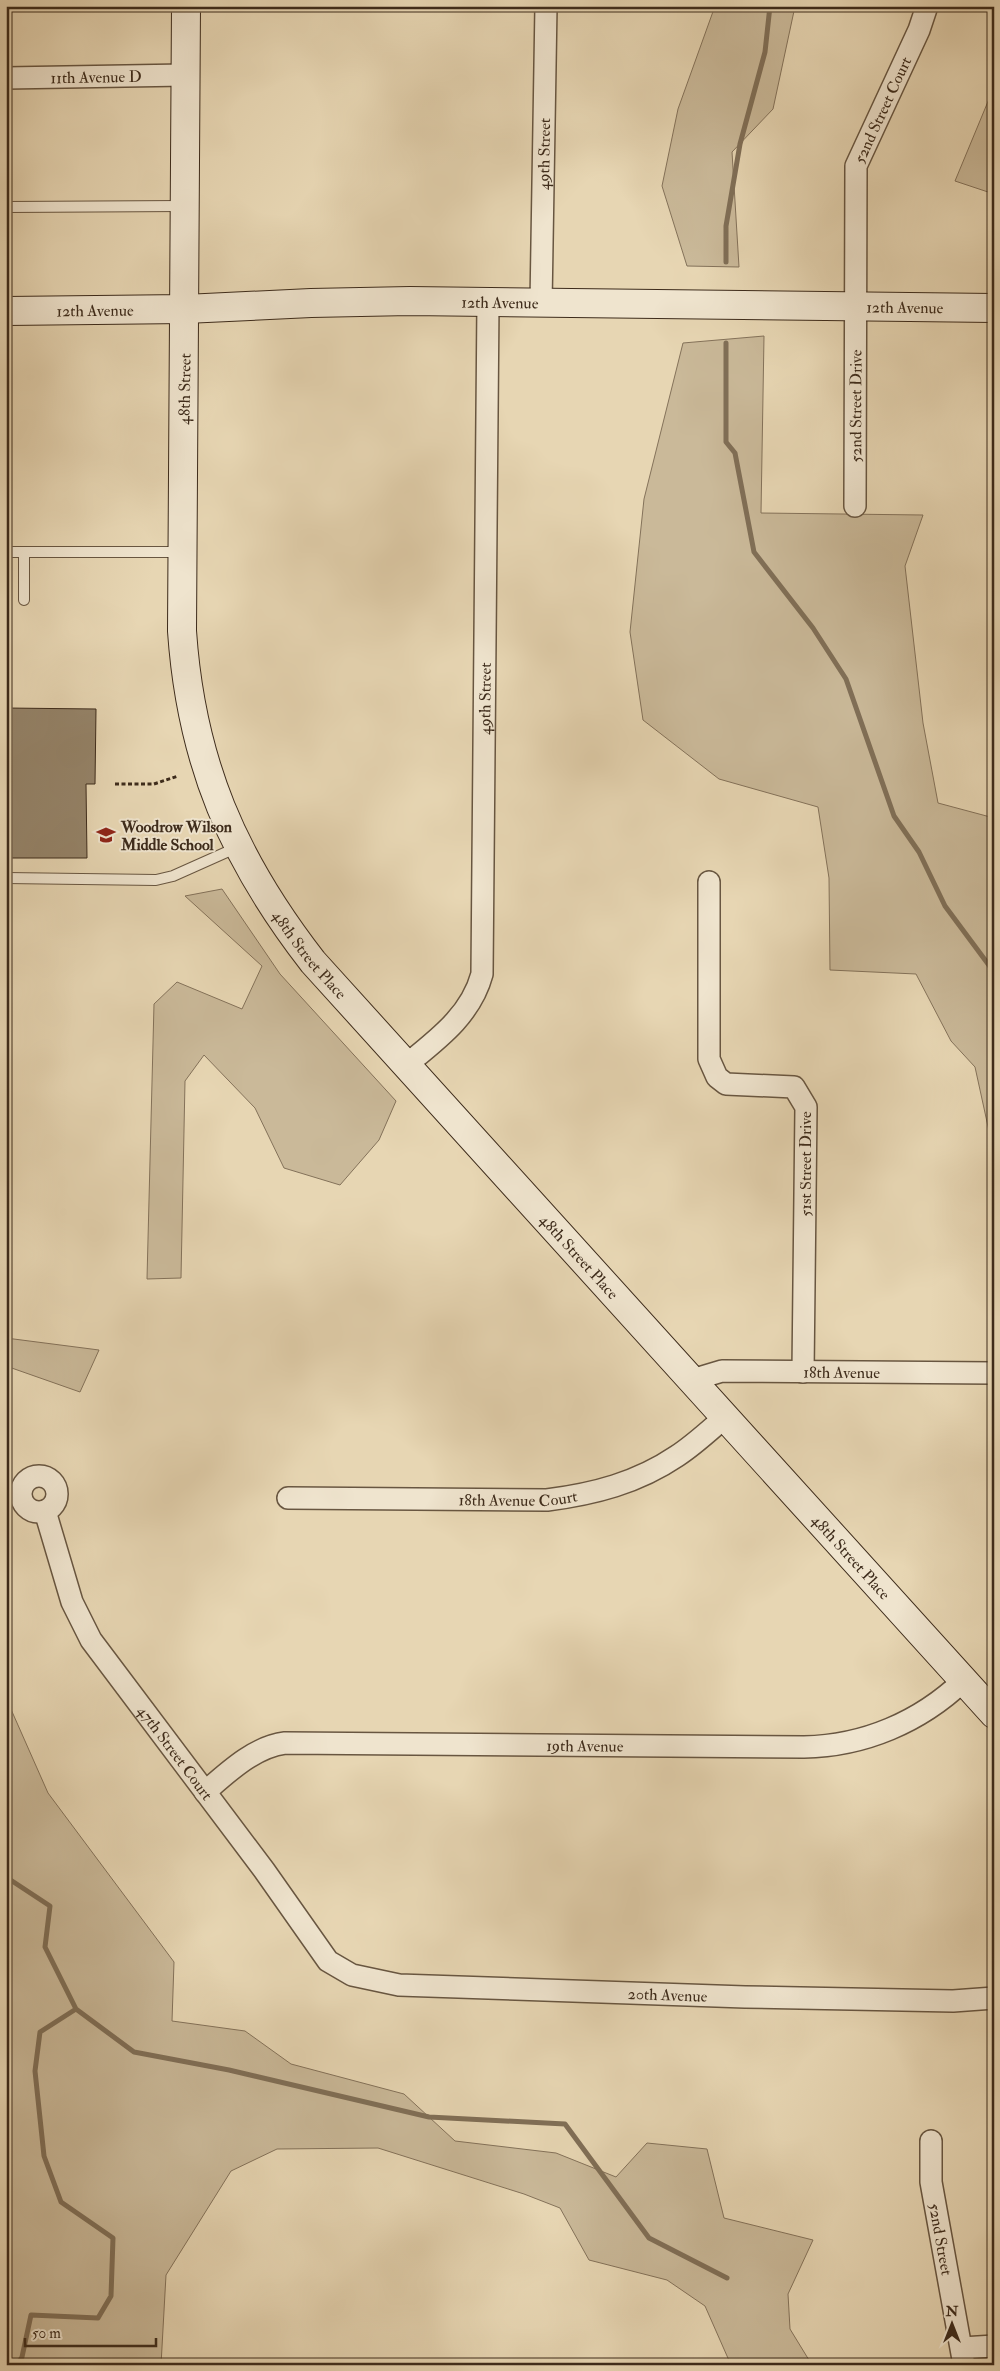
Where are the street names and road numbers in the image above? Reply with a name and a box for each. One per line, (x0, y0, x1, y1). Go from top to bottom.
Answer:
street label: 52nd Street Court (850, 54, 916, 167)
street label: 11th Avenue D (50, 67, 142, 88)
street label: 49th Street (534, 118, 555, 190)
street label: 12th Avenue (461, 293, 539, 314)
street label: 12th Avenue (866, 297, 944, 318)
street label: 12th Avenue (56, 301, 134, 321)
street label: 52nd Street Drive (846, 349, 866, 463)
street label: 48th Street (174, 353, 196, 425)
street label: 49th Street (475, 663, 496, 735)
street label: 48th Street Place (268, 907, 351, 1004)
street label: 51st Street Drive (796, 1111, 816, 1217)
street label: 48th Street Place (535, 1210, 623, 1304)
street label: 18th Avenue (803, 1363, 880, 1383)
street label: 18th Avenue Court (459, 1486, 579, 1511)
street label: 48th Street Place (807, 1510, 895, 1604)
street label: 47th Street Court (133, 1702, 217, 1804)
street label: 19th Avenue (546, 1736, 624, 1757)
street label: 20th Avenue (627, 1984, 708, 2007)
street label: 52nd Street (924, 2202, 957, 2277)

